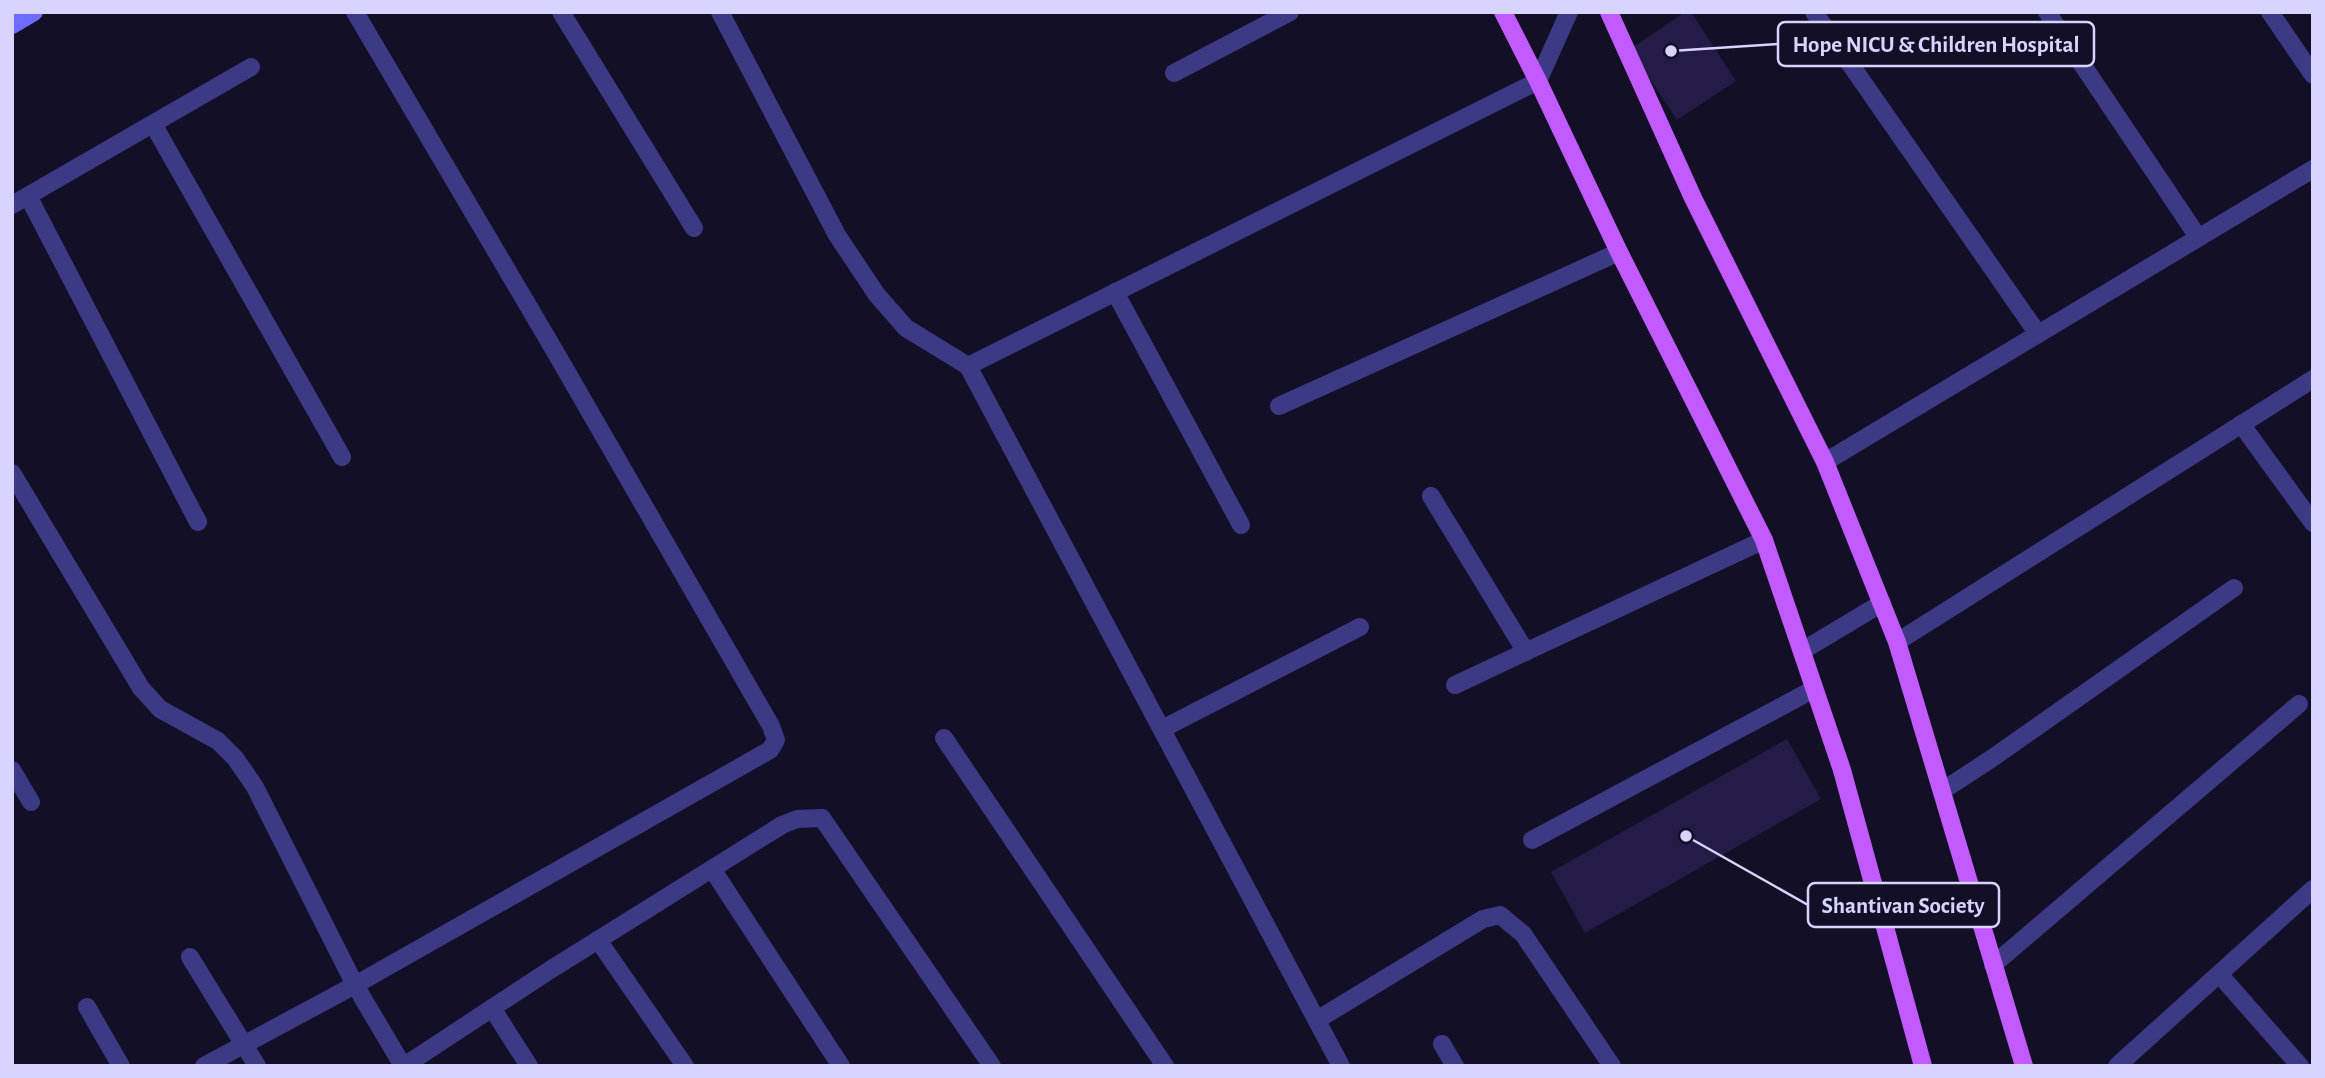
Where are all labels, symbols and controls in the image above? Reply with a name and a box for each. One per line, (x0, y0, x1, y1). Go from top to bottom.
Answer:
callout: Hope NICU & Children Hospital (1778, 22, 2094, 66)
text: Hope NICU & Children Hospital (1792, 34, 2080, 57)
callout: Shantivan Society (1808, 883, 1999, 927)
text: Shantivan Society (1821, 895, 1985, 918)

